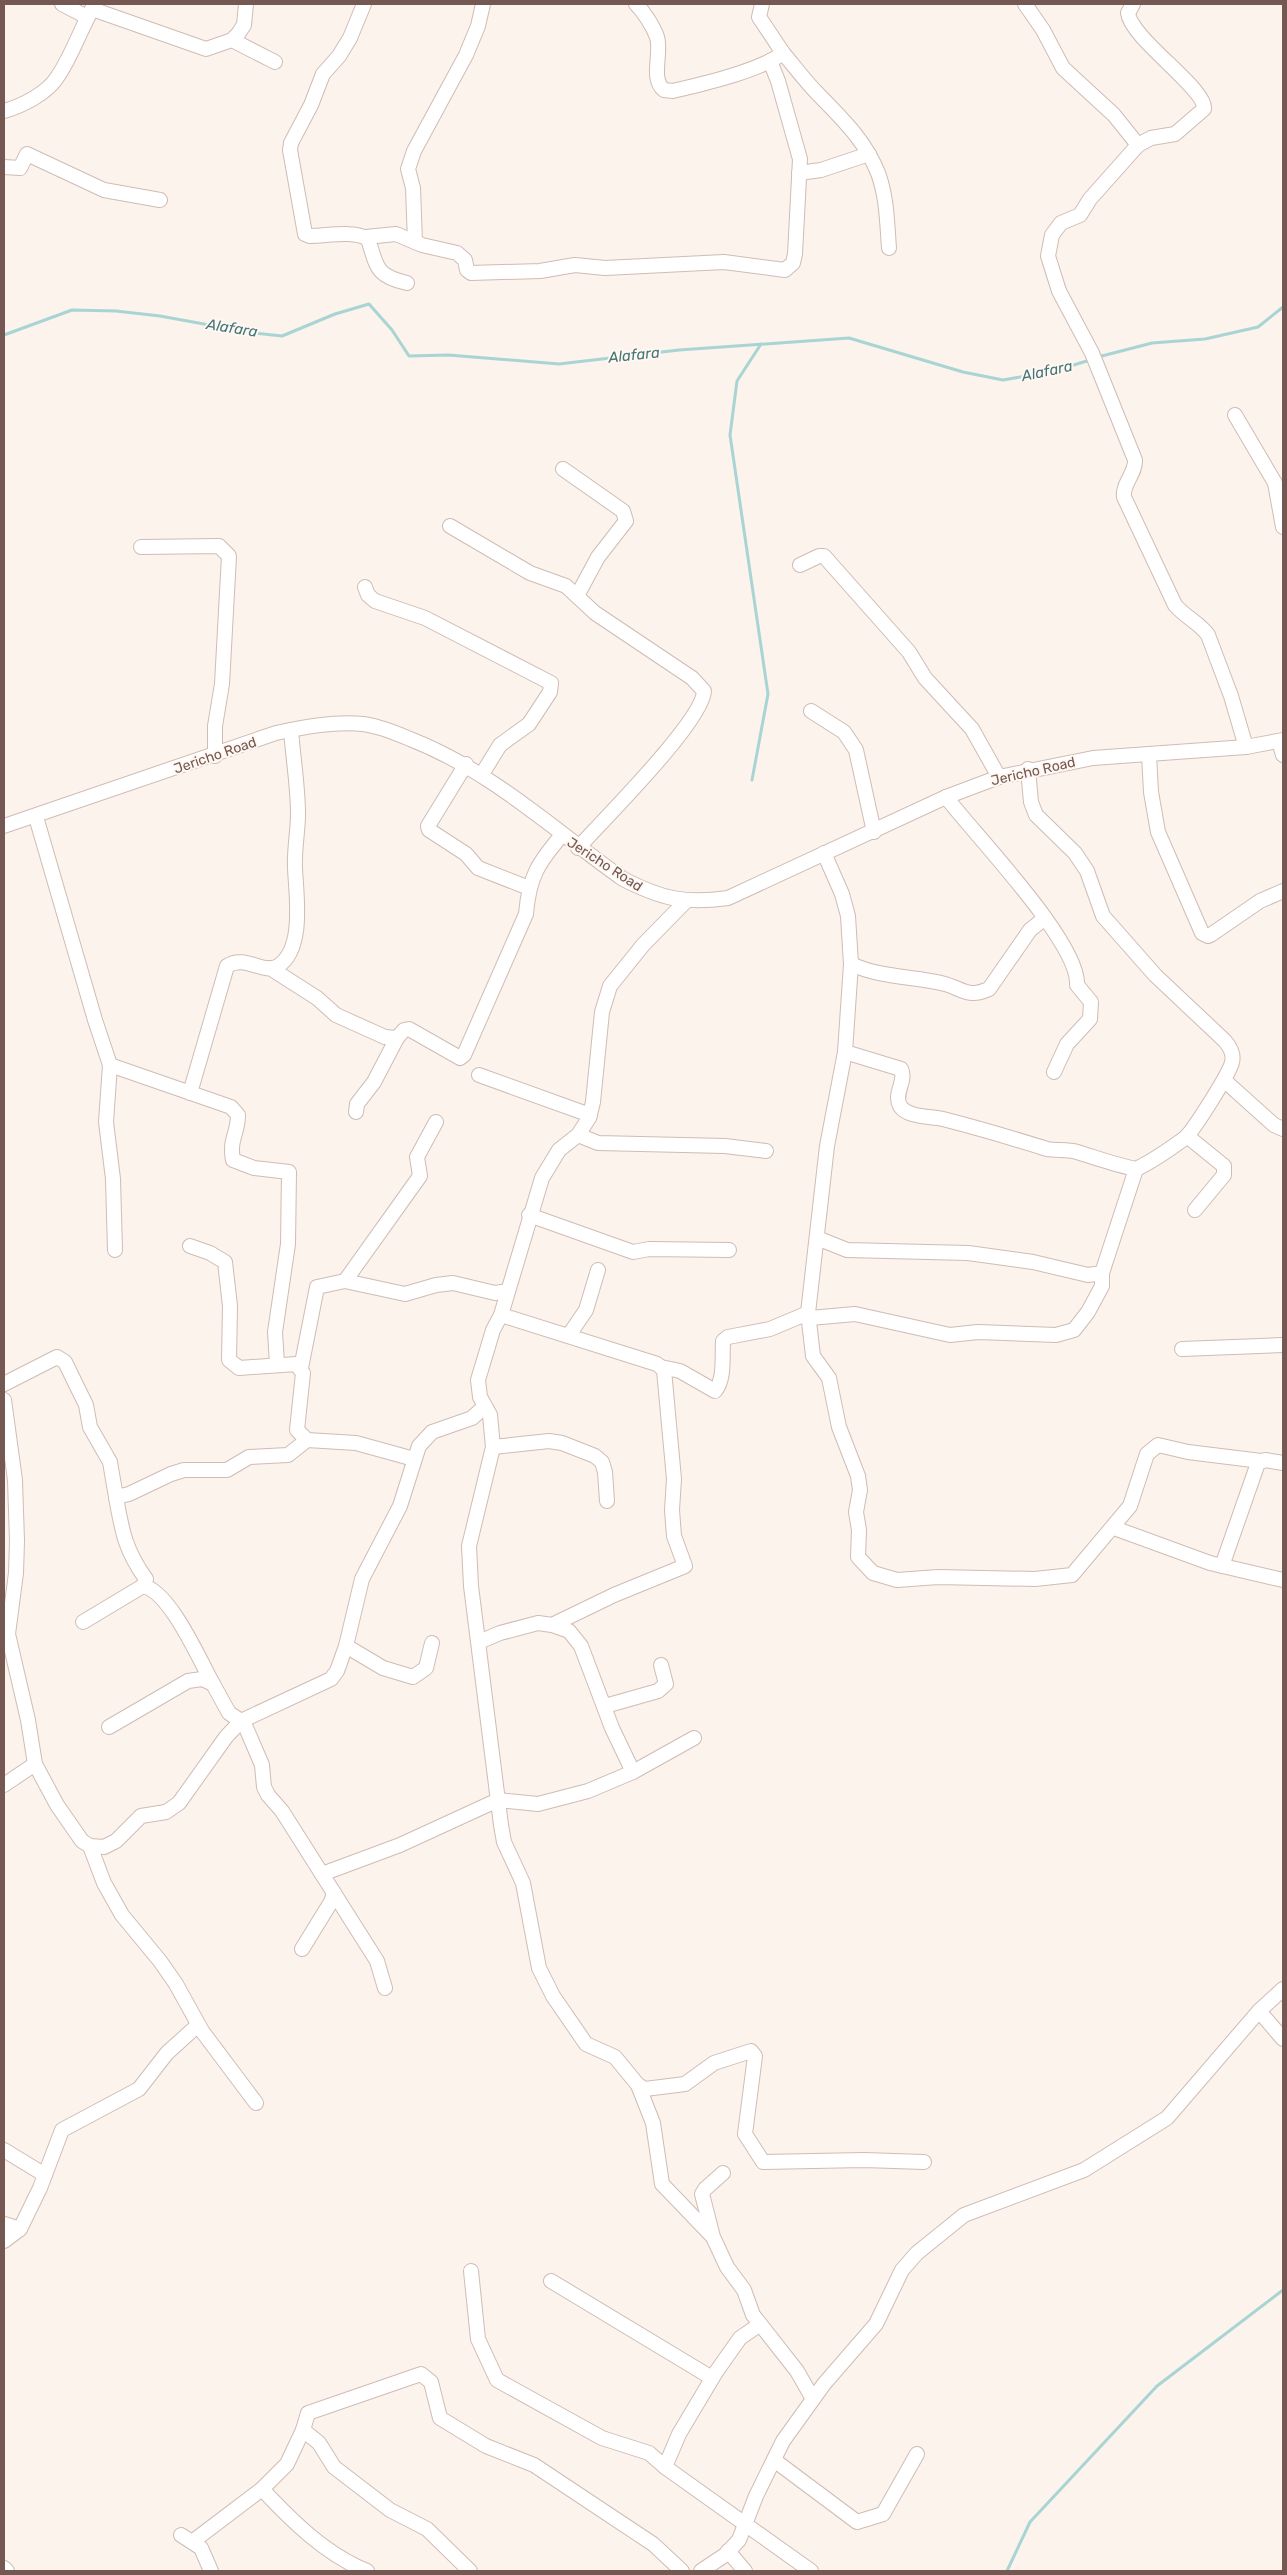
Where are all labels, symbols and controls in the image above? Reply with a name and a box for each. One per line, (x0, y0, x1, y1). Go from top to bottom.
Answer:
water label: Alafara (204, 315, 259, 341)
water label: Alafara (606, 343, 661, 367)
water label: Alafara (1019, 357, 1074, 385)
street label: Jericho Road (172, 733, 259, 778)
street label: Jericho Road (989, 753, 1077, 789)
street label: Jericho Road (564, 834, 646, 895)

